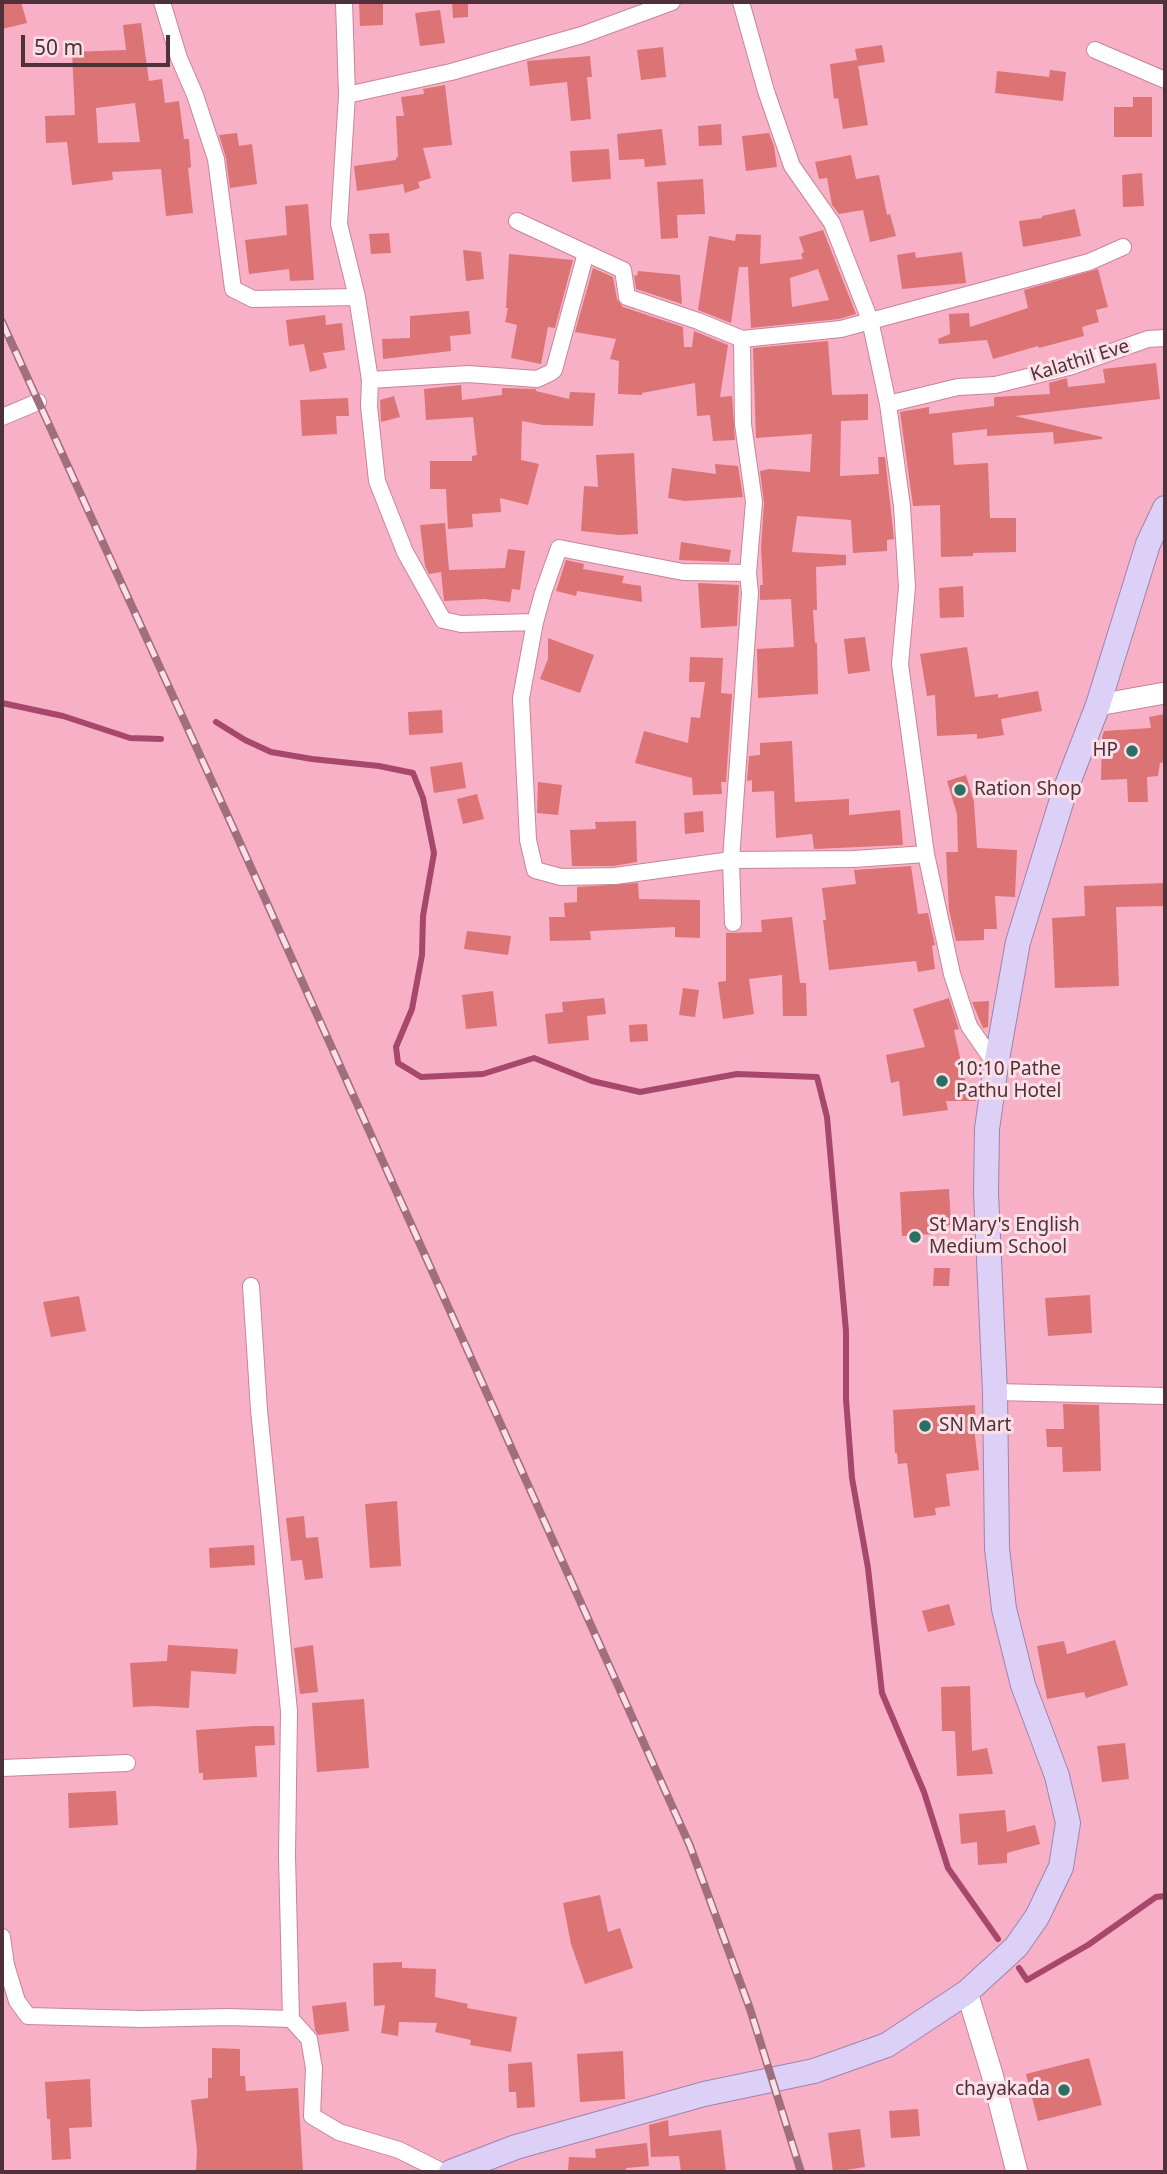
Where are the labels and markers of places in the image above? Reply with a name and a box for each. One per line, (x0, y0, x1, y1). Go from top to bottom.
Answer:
place label: HP (1092, 740, 1118, 762)
marker: HP (1124, 743, 1140, 759)
place label: Ration Shop (974, 779, 1082, 801)
marker: Ration Shop (952, 782, 968, 798)
place label: 10:10 Pathe Pathu Hotel (956, 1059, 1061, 1103)
marker: 10:10 Pathe Pathu Hotel (934, 1073, 950, 1089)
place label: St Mary's English Medium School (929, 1215, 1080, 1259)
marker: St Mary's English Medium School (907, 1229, 923, 1245)
place label: SN Mart (939, 1415, 1011, 1437)
marker: SN Mart (917, 1418, 933, 1434)
place label: chayakada (955, 2079, 1050, 2101)
marker: chayakada (1056, 2082, 1072, 2098)

